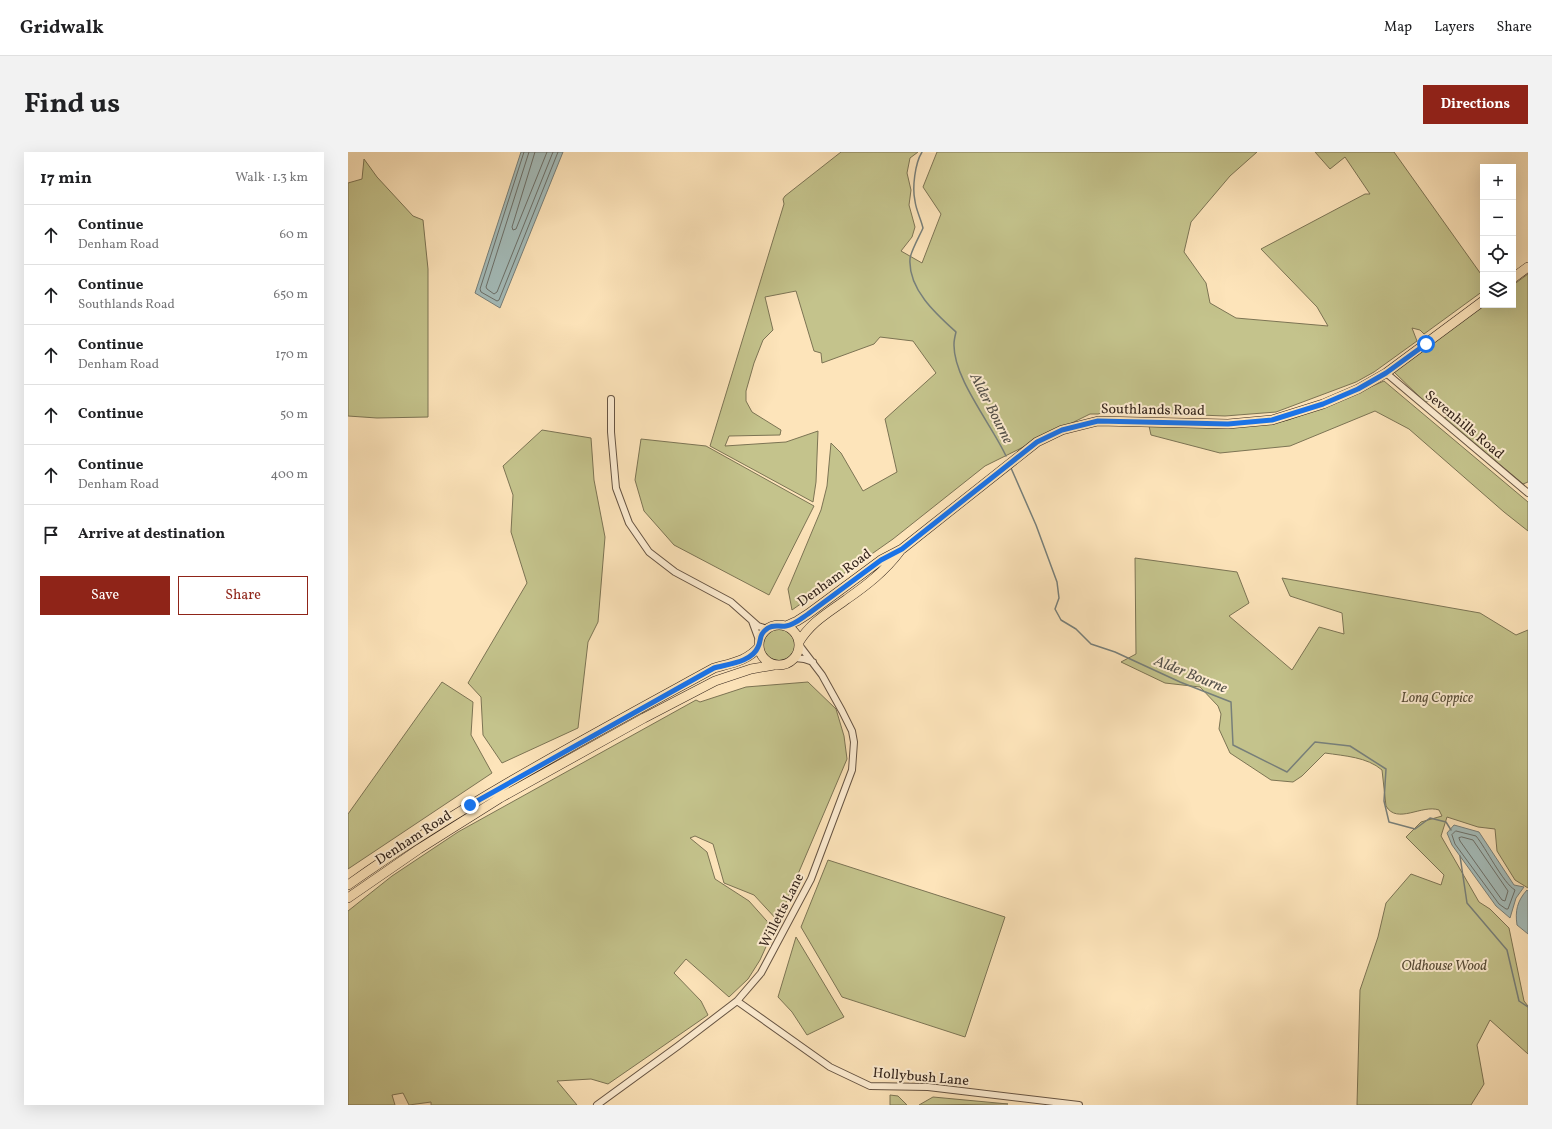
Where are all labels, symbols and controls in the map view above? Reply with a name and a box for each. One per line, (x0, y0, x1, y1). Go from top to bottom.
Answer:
text: Gridwalk (20, 15, 104, 41)
text: Map (1384, 18, 1412, 37)
text: Layers (1434, 18, 1474, 37)
text: Share (1496, 18, 1532, 37)
text: Find us (24, 85, 120, 124)
button: Directions (1423, 85, 1528, 124)
map controls (1480, 164, 1516, 308)
button: + (1480, 164, 1516, 200)
text: 17 min (40, 167, 92, 190)
text: Walk · 1.3 km (235, 169, 308, 187)
button: − (1480, 200, 1516, 236)
text: Continue (78, 215, 143, 236)
icon: ahead (40, 224, 62, 246)
text: 60 m (280, 226, 308, 244)
text: Denham Road (78, 236, 159, 254)
button: locate (1480, 236, 1516, 272)
button: layers (1480, 272, 1516, 308)
text: Continue (78, 275, 143, 296)
icon: ahead (40, 284, 62, 306)
text: 650 m (274, 286, 308, 304)
text: Southlands Road (78, 296, 175, 314)
text: Continue (78, 335, 143, 356)
route start (1417, 335, 1435, 353)
icon: ahead (40, 344, 62, 366)
text: 170 m (275, 346, 308, 364)
text: Denham Road (78, 356, 159, 374)
water label: Alder Bourne (963, 369, 1018, 448)
street label: Sevenhills Road (1420, 386, 1508, 464)
street label: Southlands Road (1101, 400, 1205, 421)
icon: ahead (40, 404, 62, 426)
text: Continue (78, 404, 143, 425)
text: 50 m (280, 406, 308, 424)
text: Continue (78, 455, 143, 476)
icon: ahead (40, 464, 62, 486)
text: 400 m (271, 466, 308, 484)
text: Denham Road (78, 476, 159, 494)
icon: arrive (40, 524, 62, 546)
text: Arrive at destination (78, 524, 225, 545)
street label: Denham Road (794, 545, 876, 612)
button: Save (40, 576, 170, 615)
button: Share (178, 576, 308, 615)
water label: Alder Bourne (1150, 651, 1231, 700)
park label: Long Coppice (1401, 689, 1473, 708)
route end (461, 796, 479, 814)
street label: Denham Road (372, 806, 456, 870)
street label: Willetts Lane (755, 870, 809, 951)
park label: Oldhouse Wood (1401, 957, 1487, 976)
street label: Hollybush Lane (872, 1064, 970, 1091)

